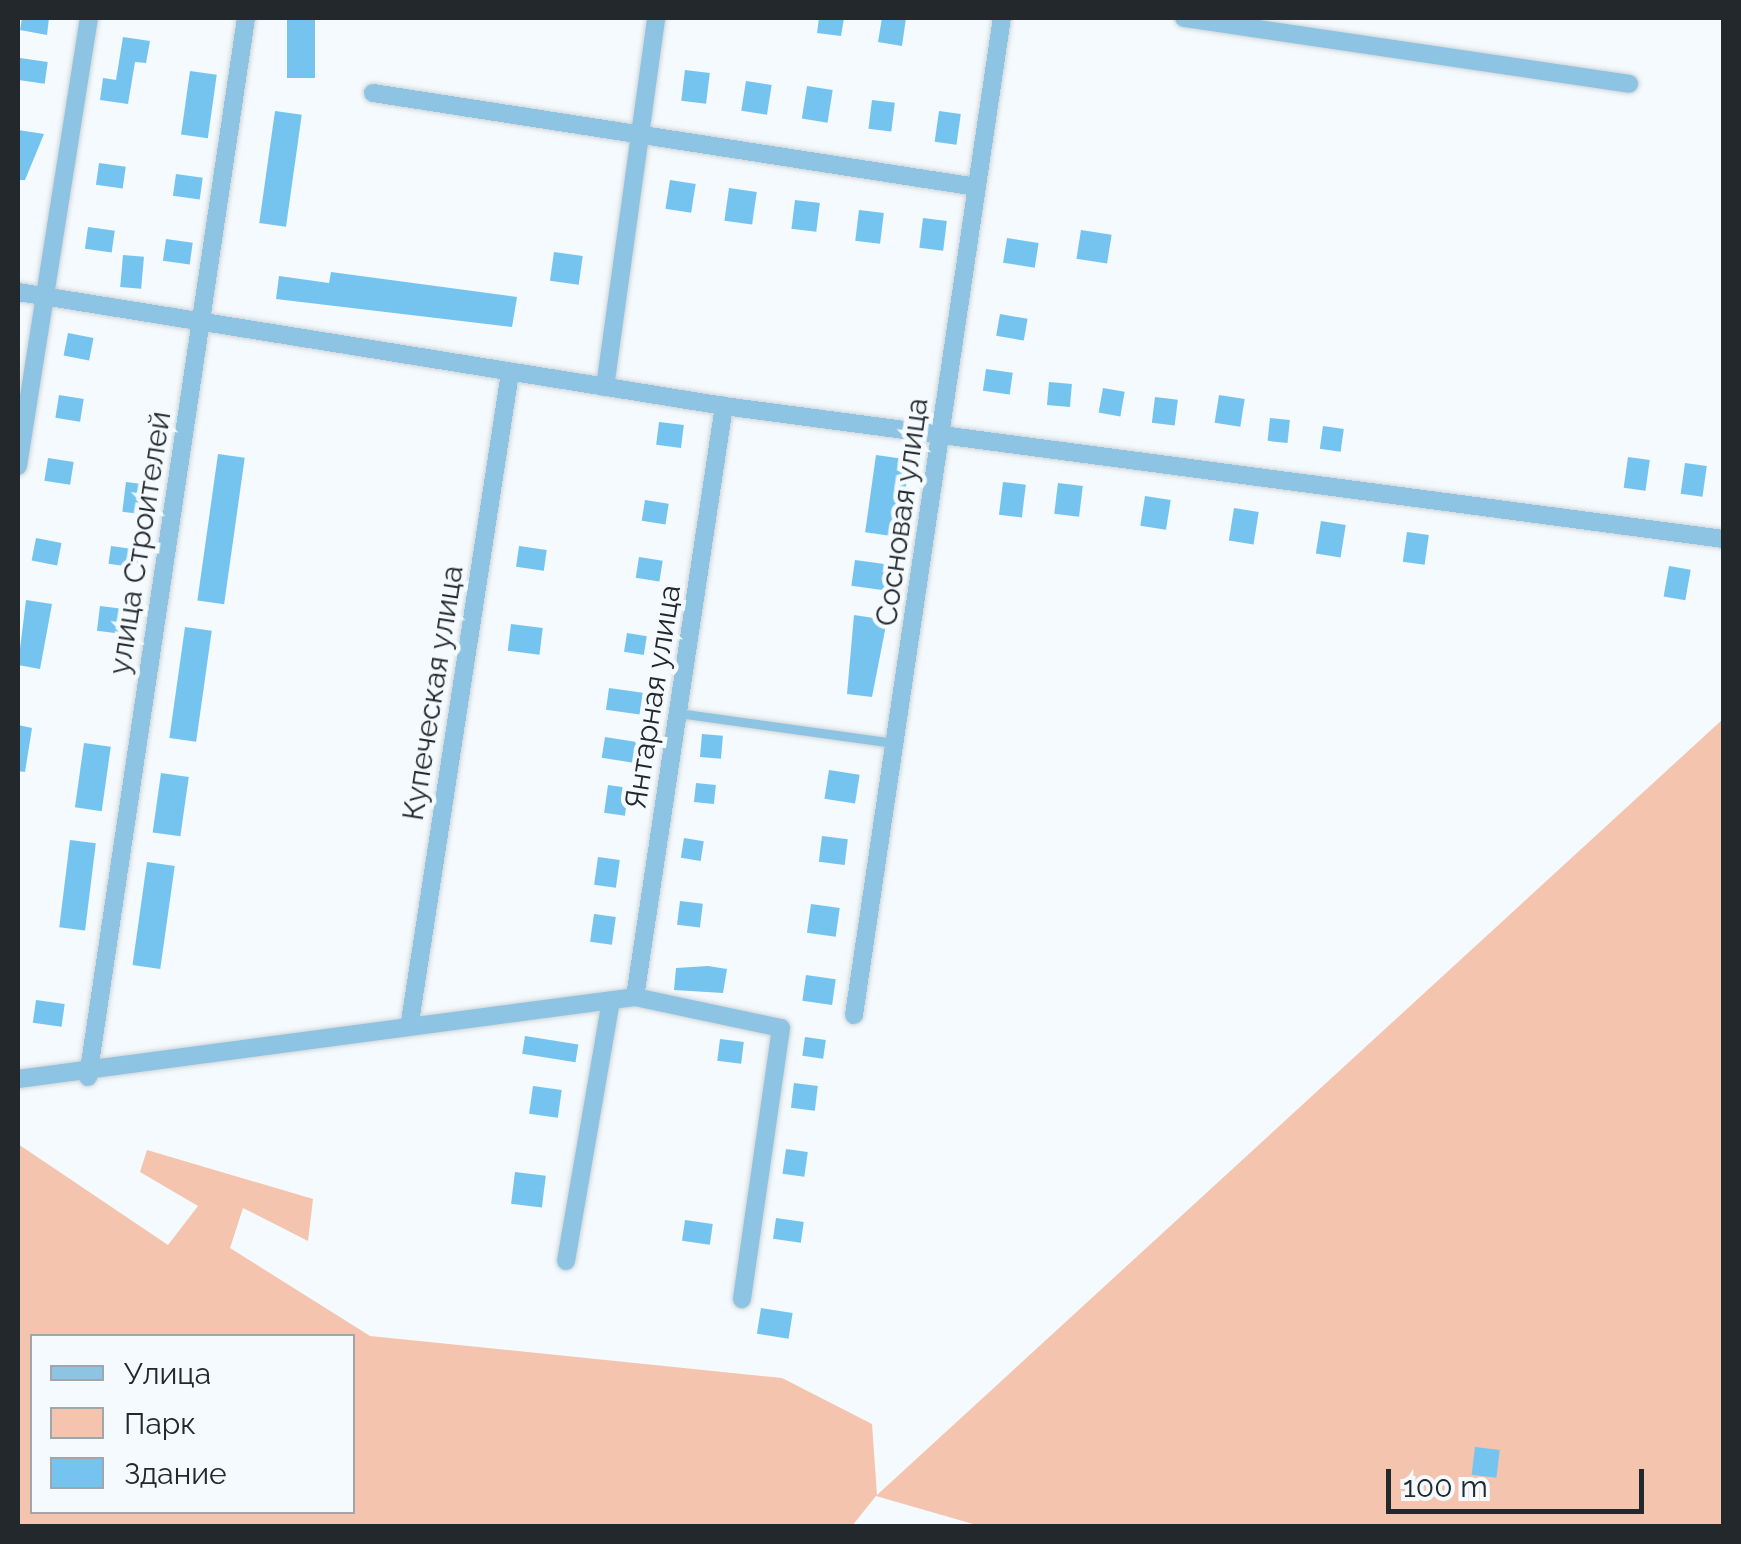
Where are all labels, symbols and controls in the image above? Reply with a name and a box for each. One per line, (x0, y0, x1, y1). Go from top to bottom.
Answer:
street label: Сосновая улица (868, 395, 936, 629)
street label: улица Строителей (101, 409, 179, 677)
street label: Купеческая улица (395, 563, 471, 823)
street label: Янтарная улица (617, 582, 689, 812)
legend (30, 1334, 355, 1514)
text: Улица (124, 1356, 211, 1391)
text: Парк (124, 1406, 196, 1441)
scale bar (1391, 1449, 1648, 1511)
text: Здание (124, 1456, 227, 1491)
text: 100 m (1403, 1469, 1488, 1504)

